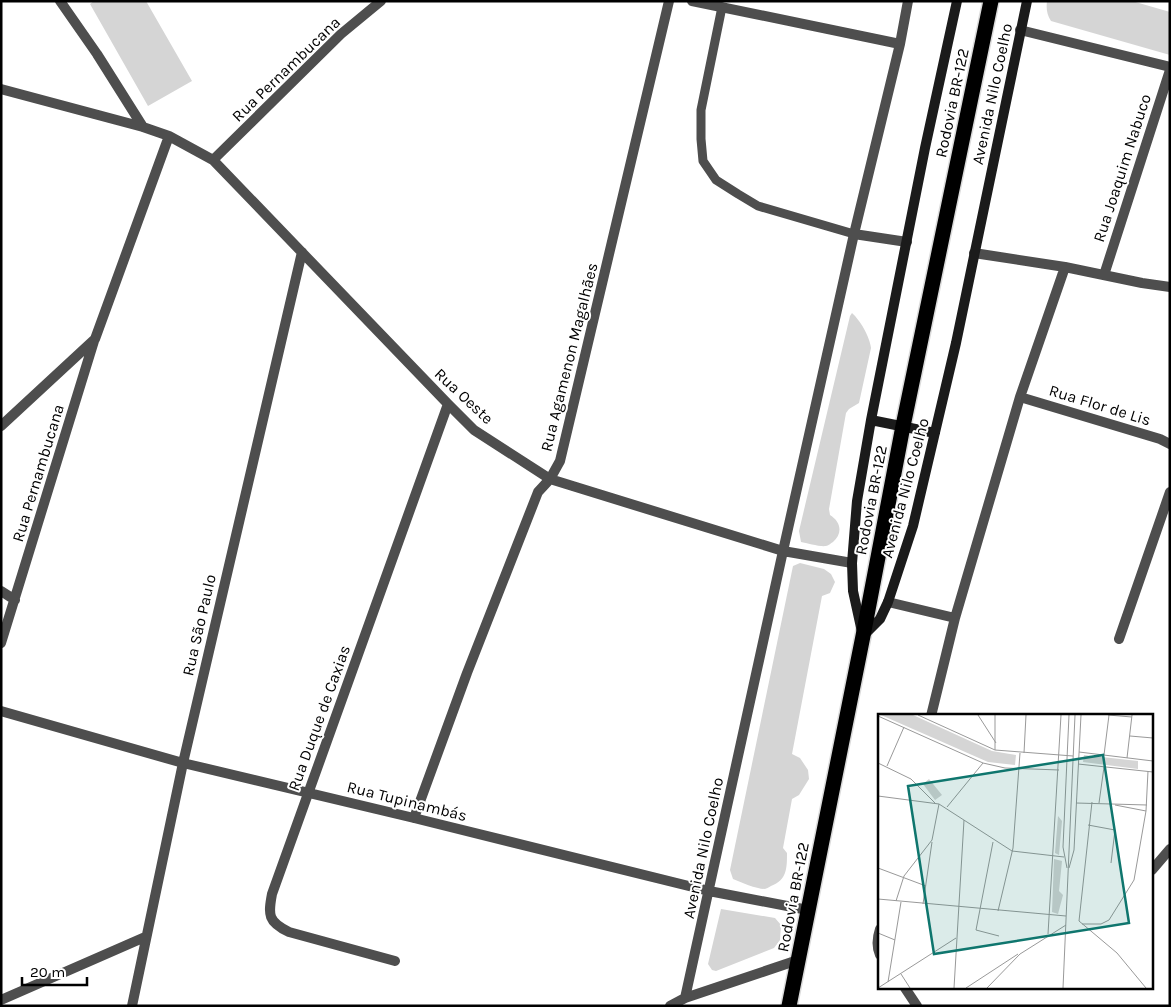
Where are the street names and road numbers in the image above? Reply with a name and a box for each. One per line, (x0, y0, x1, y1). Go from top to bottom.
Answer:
street label: Rua Pernambucana (228, 12, 344, 126)
street label: Avenida Nilo Coelho (968, 22, 1016, 166)
street label: Rodovia BR-122 (931, 47, 973, 159)
street label: Rua Joaquim Nabuco (1089, 92, 1155, 244)
street label: Rua Agamenon Magalhães (536, 261, 602, 453)
street label: Rua Oeste (431, 364, 497, 428)
street label: Rua Flor de Lis (1047, 380, 1153, 430)
street label: Rua Pernambucana (8, 402, 68, 544)
street label: Avenida Nilo Coelho (877, 416, 933, 560)
street label: Rodovia BR-122 (851, 444, 891, 556)
street label: Rua São Paulo (178, 572, 220, 678)
street label: Rua Duque de Caxias (284, 643, 354, 793)
street label: Avenida Nilo Coelho (679, 776, 727, 920)
street label: Rua Tupinambás (345, 777, 469, 825)
street label: Rodovia BR-122 (773, 841, 813, 953)

